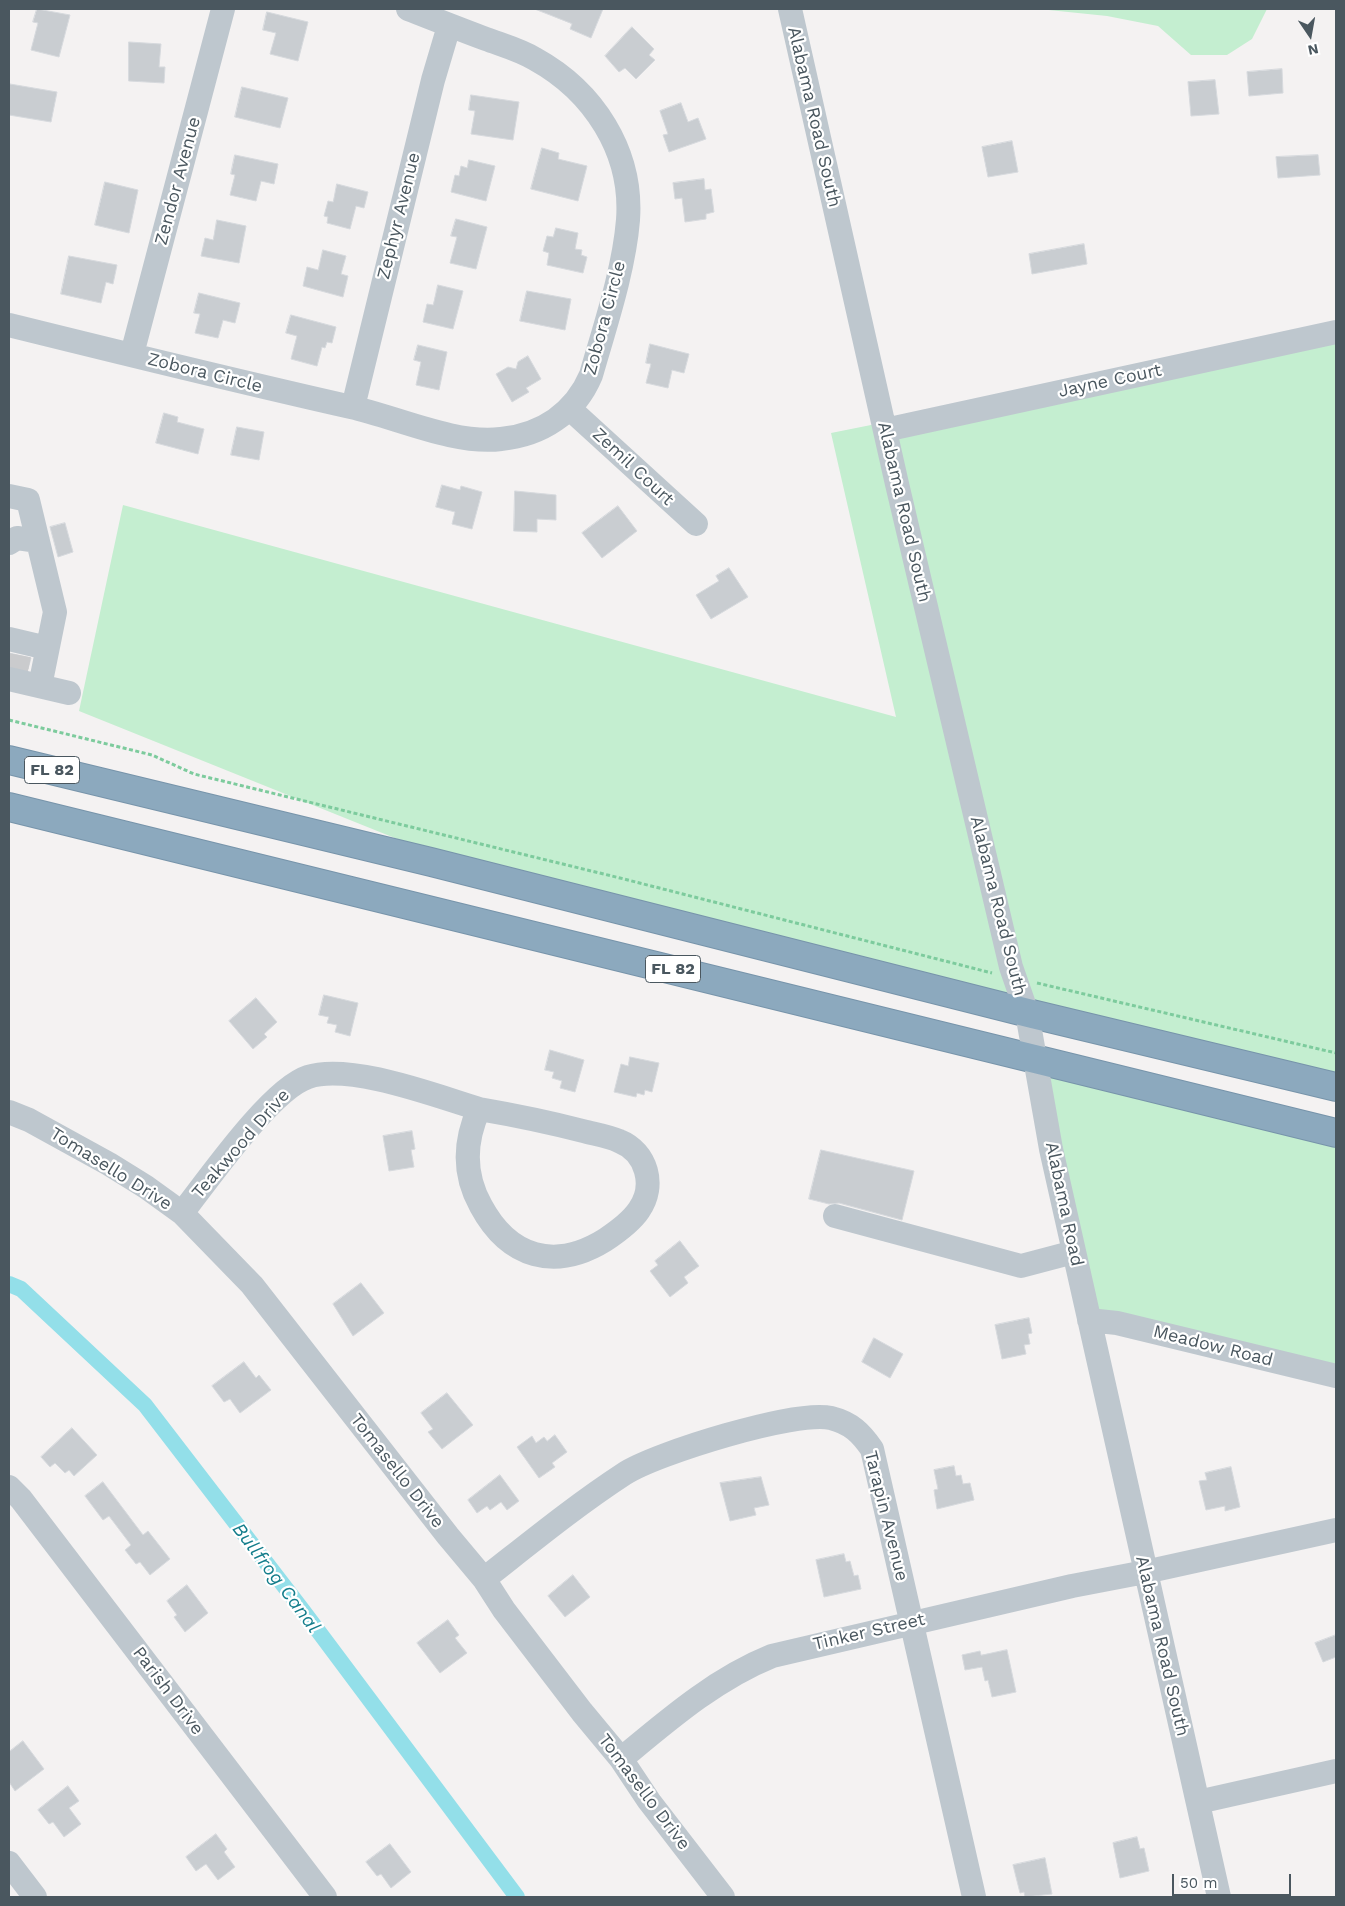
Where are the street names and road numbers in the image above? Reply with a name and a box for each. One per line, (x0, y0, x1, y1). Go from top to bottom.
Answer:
street label: Alabama Road South (783, 25, 845, 209)
street label: Zendor Avenue (151, 115, 205, 247)
street label: Zephyr Avenue (373, 150, 425, 282)
street label: Zobora Circle (579, 259, 631, 377)
street label: Zobora Circle (145, 348, 265, 398)
street label: Jayne Court (1056, 360, 1164, 402)
street label: Alabama Road South (873, 420, 935, 604)
street label: Zemil Court (588, 424, 678, 510)
road number: FL 82 (24, 756, 80, 784)
street label: Alabama Road South (965, 814, 1031, 998)
road number: FL 82 (646, 956, 700, 982)
street label: Teakwood Drive (188, 1085, 294, 1203)
street label: Tomasello Drive (46, 1123, 176, 1215)
street label: Alabama Road (1040, 1140, 1088, 1268)
street label: Meadow Road (1151, 1321, 1275, 1371)
street label: Tomasello Drive (346, 1409, 448, 1533)
street label: Tarapin Avenue (859, 1449, 913, 1583)
street label: Alabama Road South (1131, 1554, 1193, 1738)
street label: Tinker Street (811, 1609, 927, 1655)
street label: Parish Drive (128, 1643, 208, 1739)
street label: Tomasello Drive (593, 1730, 695, 1854)

